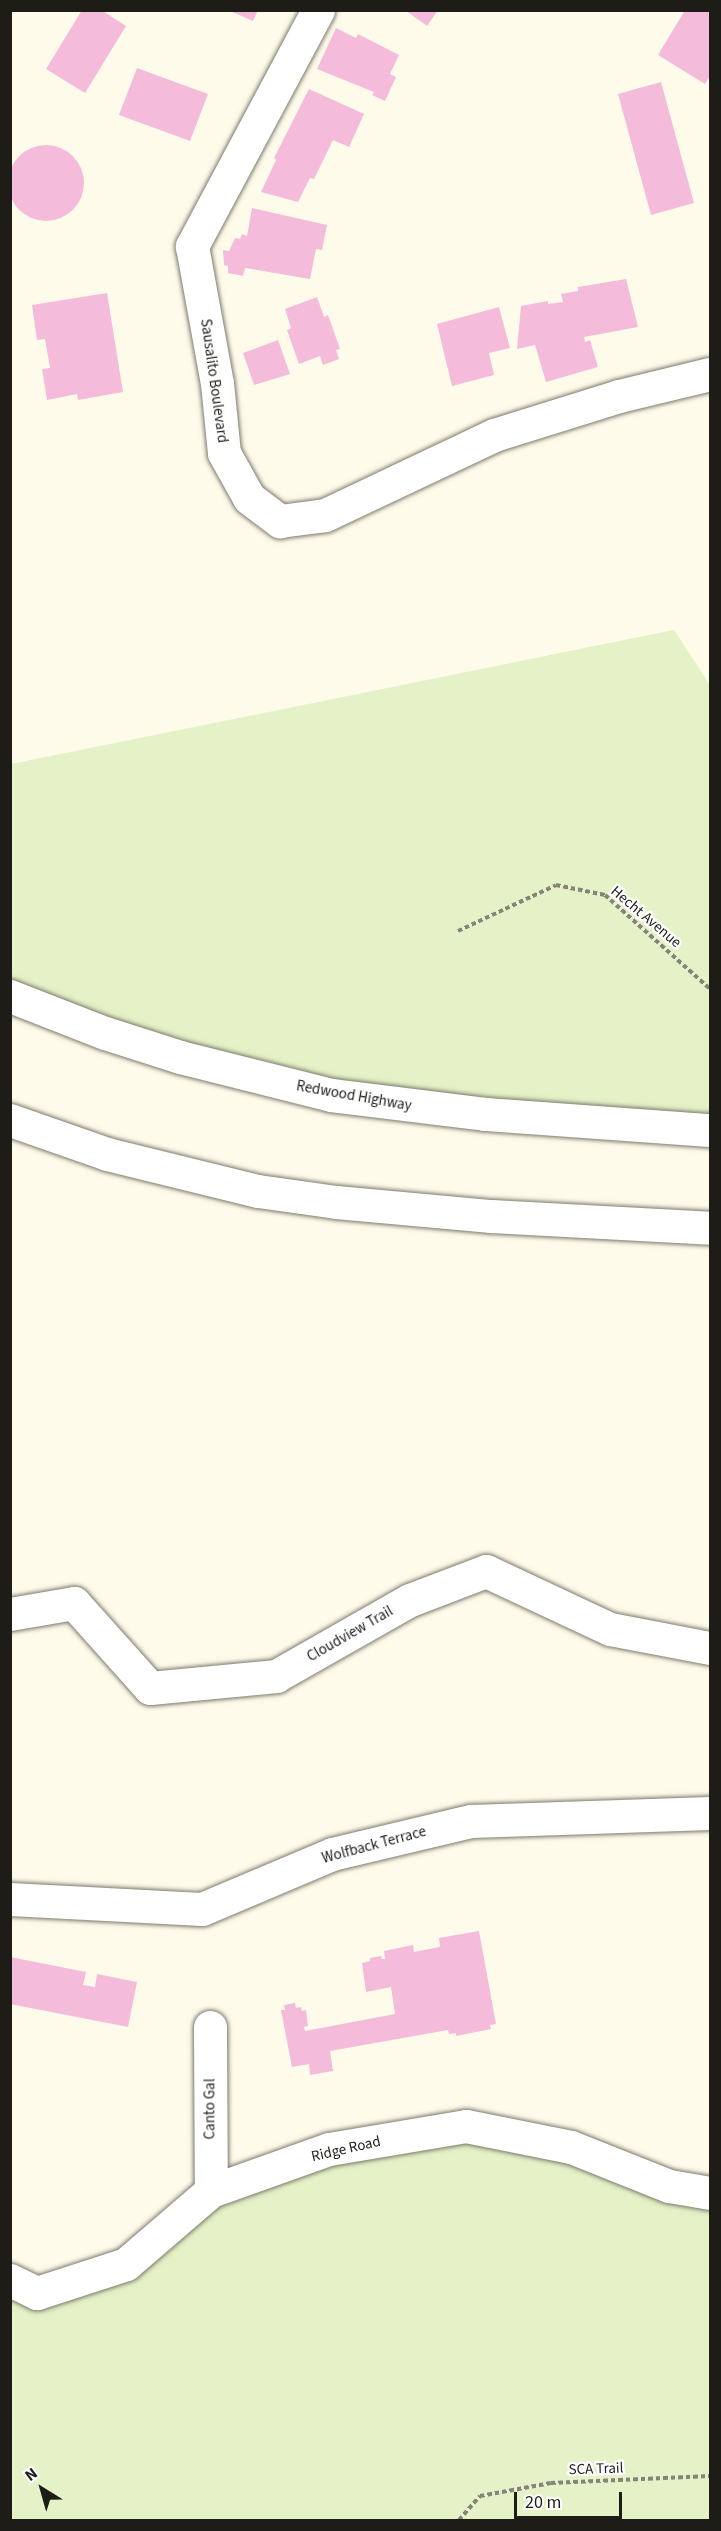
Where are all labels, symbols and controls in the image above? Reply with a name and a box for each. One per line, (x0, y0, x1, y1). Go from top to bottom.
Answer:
street label: Sausalito Boulevard (196, 318, 232, 444)
street label: Hecht Avenue (607, 882, 685, 952)
street label: Redwood Highway (295, 1077, 413, 1115)
street label: Cloudview Trail (304, 1602, 396, 1666)
street label: Wolfback Terrace (320, 1822, 428, 1868)
street label: Canto Gal (201, 2079, 219, 2139)
street label: Ridge Road (310, 2132, 382, 2166)
north arrow (12, 2459, 72, 2519)
street label: SCA Trail (568, 2459, 624, 2479)
text: N (20, 2463, 42, 2487)
scale bar (517, 2480, 625, 2518)
text: 20 m (525, 2490, 561, 2515)

